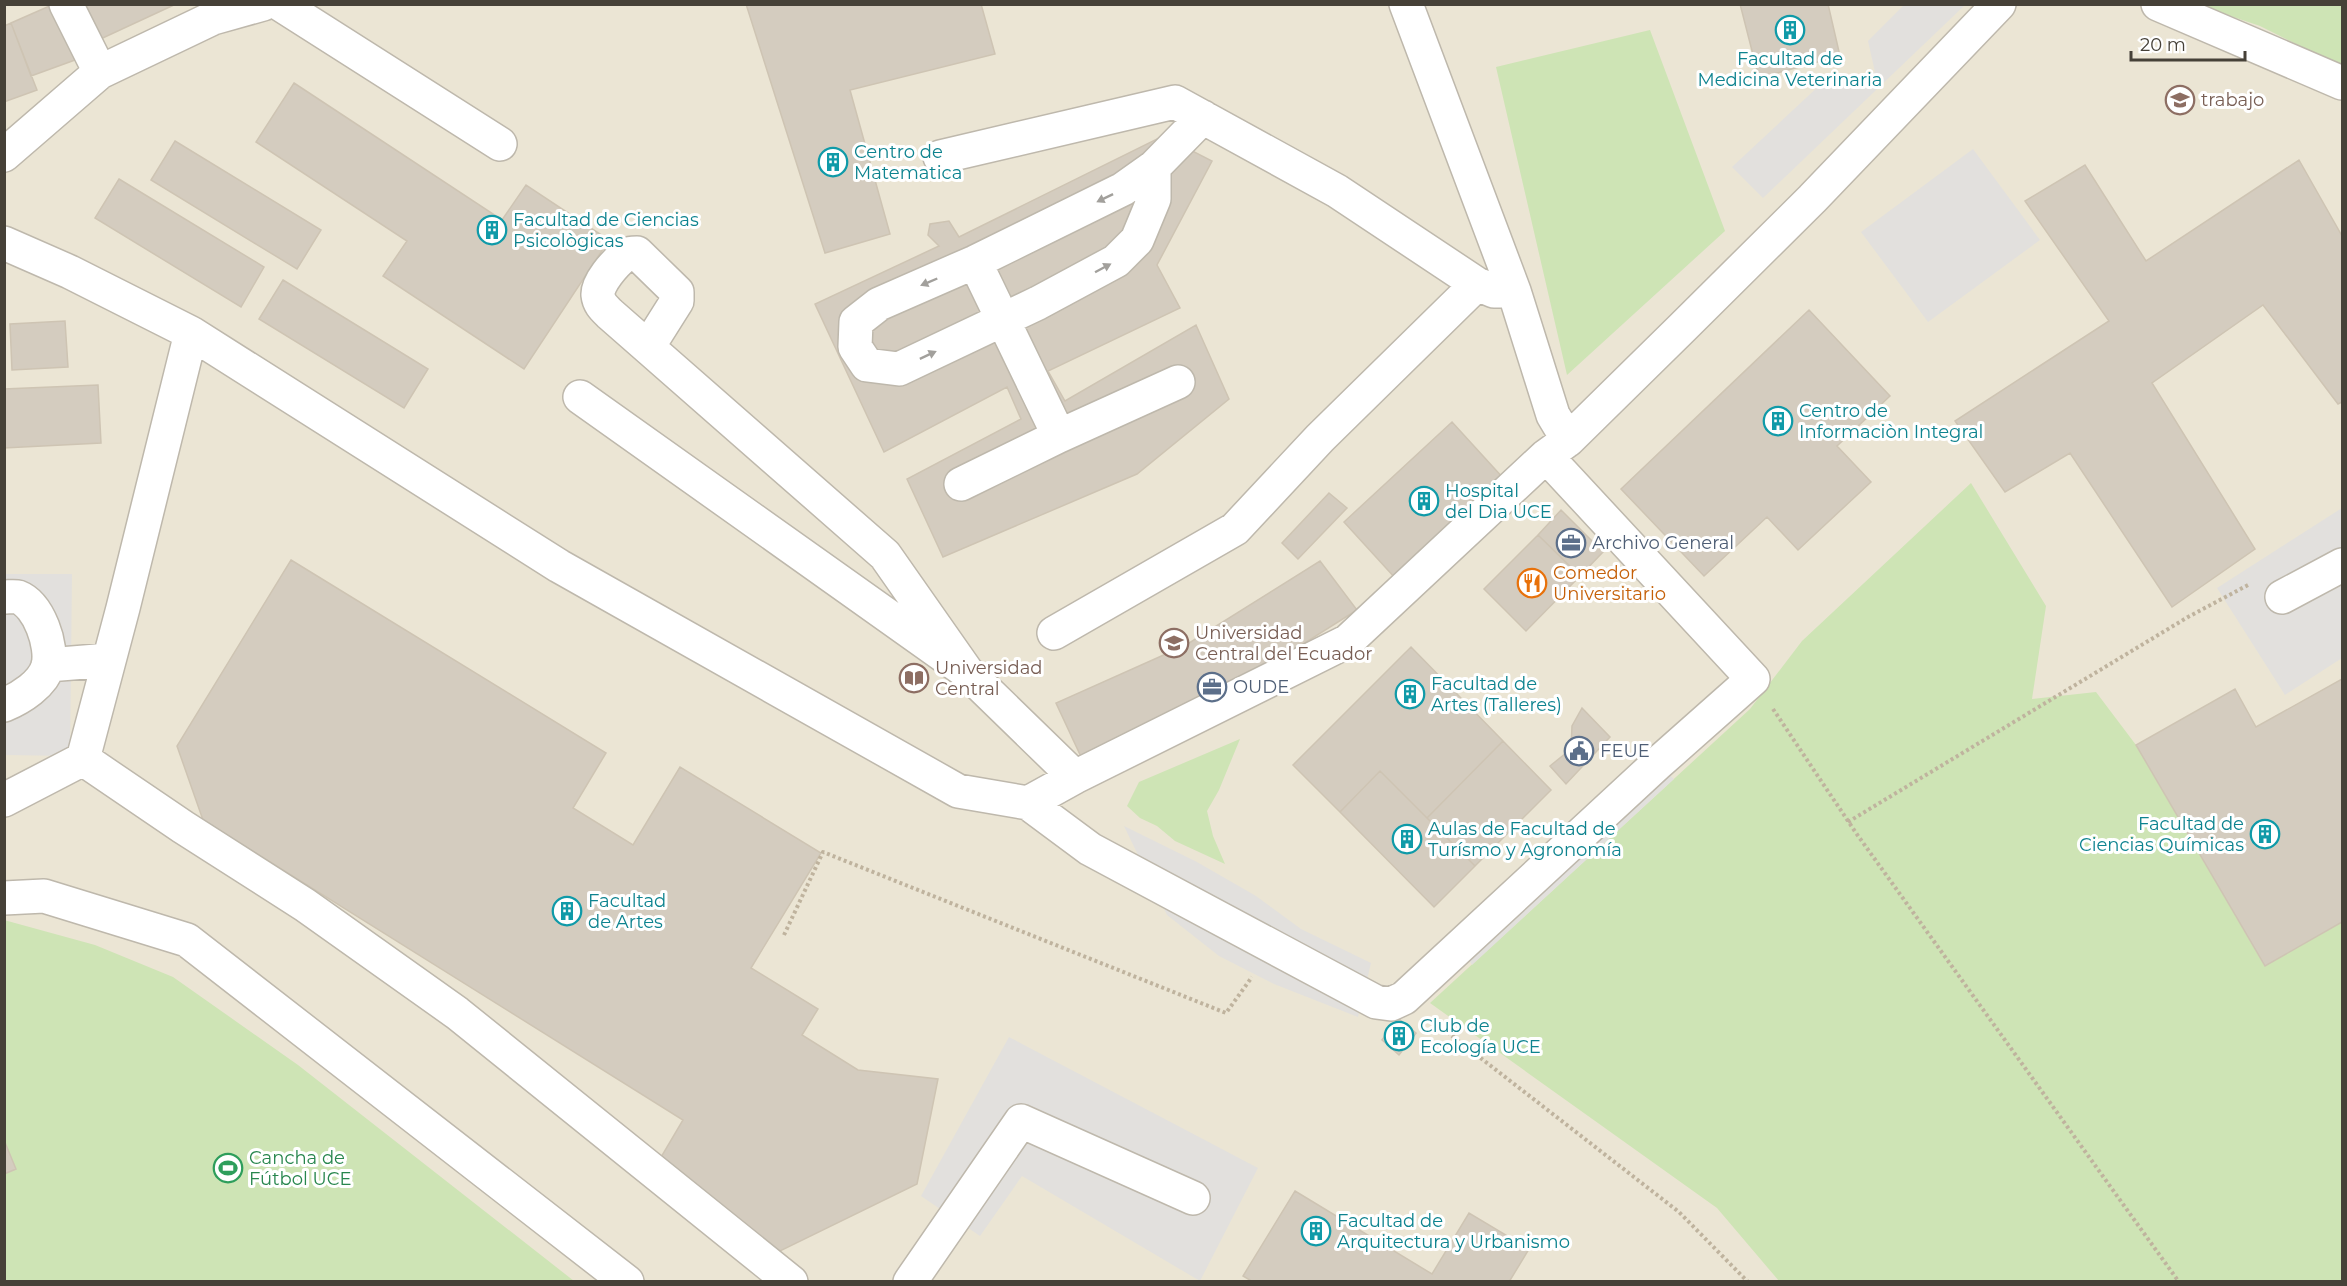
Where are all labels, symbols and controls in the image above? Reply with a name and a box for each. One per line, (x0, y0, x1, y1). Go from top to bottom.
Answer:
building icon: Facultad de Medicina Veterinaria (1774, 14, 1806, 46)
scale bar (2131, 24, 2245, 62)
text: 20 m (2140, 34, 2186, 56)
place label: Facultad de Medicina Veterinaria (1698, 48, 1882, 91)
school or university icon: trabajo (2164, 84, 2196, 116)
place label: trabajo (2201, 89, 2264, 111)
place label: Centro de Matematica (854, 141, 962, 184)
building icon: Centro de Matematica (817, 146, 849, 178)
one-way arrow (1096, 192, 1114, 202)
place label: Facultad de Ciencias Psicològicas (513, 209, 699, 252)
building icon: Facultad de Ciencias Psicològicas (476, 214, 508, 246)
one-way arrow (1095, 263, 1112, 273)
one-way arrow (920, 277, 938, 287)
one-way arrow (920, 350, 937, 359)
place label: Centro de Informaciòn Integral (1799, 400, 1983, 443)
building icon: Centro de Informaciòn Integral (1762, 405, 1794, 437)
place label: Hospital del Dia UCE (1445, 480, 1552, 523)
building icon: Hospital del Dia UCE (1408, 485, 1440, 517)
office icon: Archivo General (1555, 527, 1587, 559)
place label: Archivo General (1592, 532, 1734, 554)
place label: Comedor Universitario (1553, 562, 1666, 605)
restaurant icon: Comedor Universitario (1516, 567, 1548, 599)
place label: Universidad Central del Ecuador (1195, 622, 1372, 665)
school or university icon: Universidad Central del Ecuador (1158, 627, 1190, 659)
place label: Universidad Central (935, 657, 1042, 700)
library icon: Universidad Central (898, 662, 930, 694)
office icon: OUDE (1196, 671, 1228, 703)
place label: Facultad de Artes (Talleres) (1431, 673, 1562, 716)
place label: OUDE (1233, 676, 1289, 698)
building icon: Facultad de Artes (Talleres) (1394, 678, 1426, 710)
public building icon: FEUE (1563, 735, 1595, 767)
place label: FEUE (1600, 740, 1650, 762)
place label: Facultad de Ciencias Químicas (2079, 813, 2244, 856)
place label: Aulas de Facultad de Turísmo y Agronomía (1428, 818, 1622, 861)
building icon: Facultad de Ciencias Químicas (2249, 818, 2281, 850)
building icon: Aulas de Facultad de Turísmo y Agronomía (1391, 823, 1423, 855)
place label: Facultad de Artes (588, 890, 666, 933)
building icon: Facultad de Artes (551, 895, 583, 927)
place label: Club de Ecología UCE (1420, 1015, 1541, 1058)
building icon: Club de Ecología UCE (1383, 1020, 1415, 1052)
place label: Cancha de Fútbol UCE (249, 1147, 352, 1190)
sports icon: Cancha de Fútbol UCE (212, 1152, 244, 1184)
place label: Facultad de Arquitectura y Urbanismo (1337, 1210, 1570, 1253)
building icon: Facultad de Arquitectura y Urbanismo (1300, 1215, 1332, 1247)

